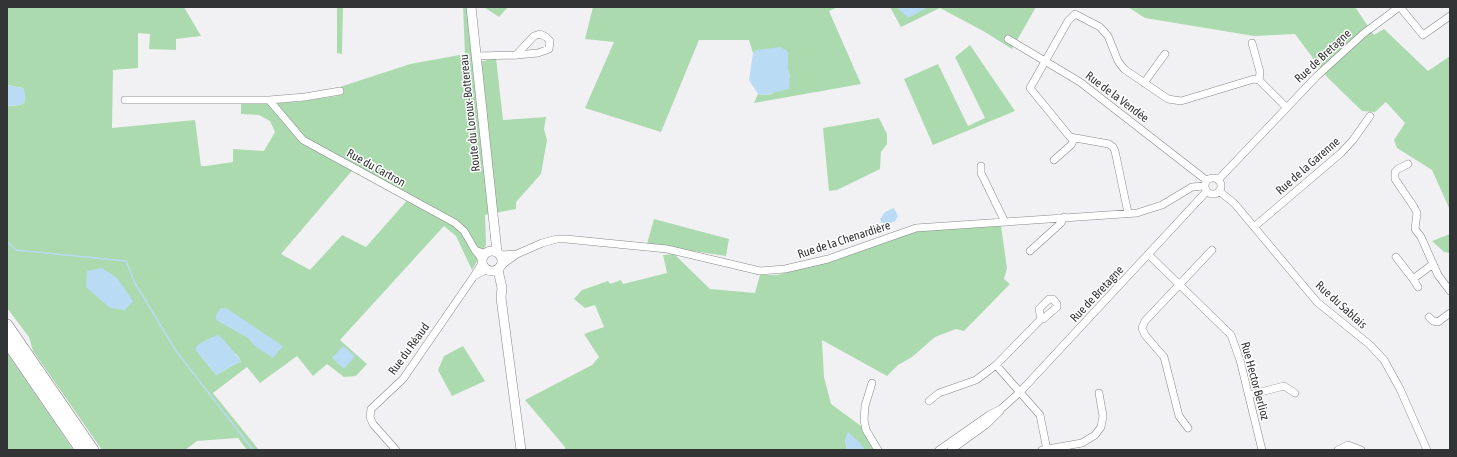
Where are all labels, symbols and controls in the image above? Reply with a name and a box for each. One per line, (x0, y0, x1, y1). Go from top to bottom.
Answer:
street label: Rue de Bretagne (1292, 26, 1354, 86)
street label: Route du Loroux-Bottereau (457, 54, 483, 172)
street label: Rue de la Vendée (1083, 69, 1151, 125)
street label: Rue de la Garenne (1273, 134, 1343, 198)
street label: Rue du Cartron (344, 146, 408, 190)
street label: Rue de la Chenardière (796, 218, 892, 262)
street label: Rue de Bretagne (1067, 263, 1127, 325)
street label: Rue du Sablais (1312, 278, 1370, 332)
street label: Rue du Réaud (385, 320, 433, 378)
street label: Rue Hector Berlioz (1238, 340, 1272, 422)

